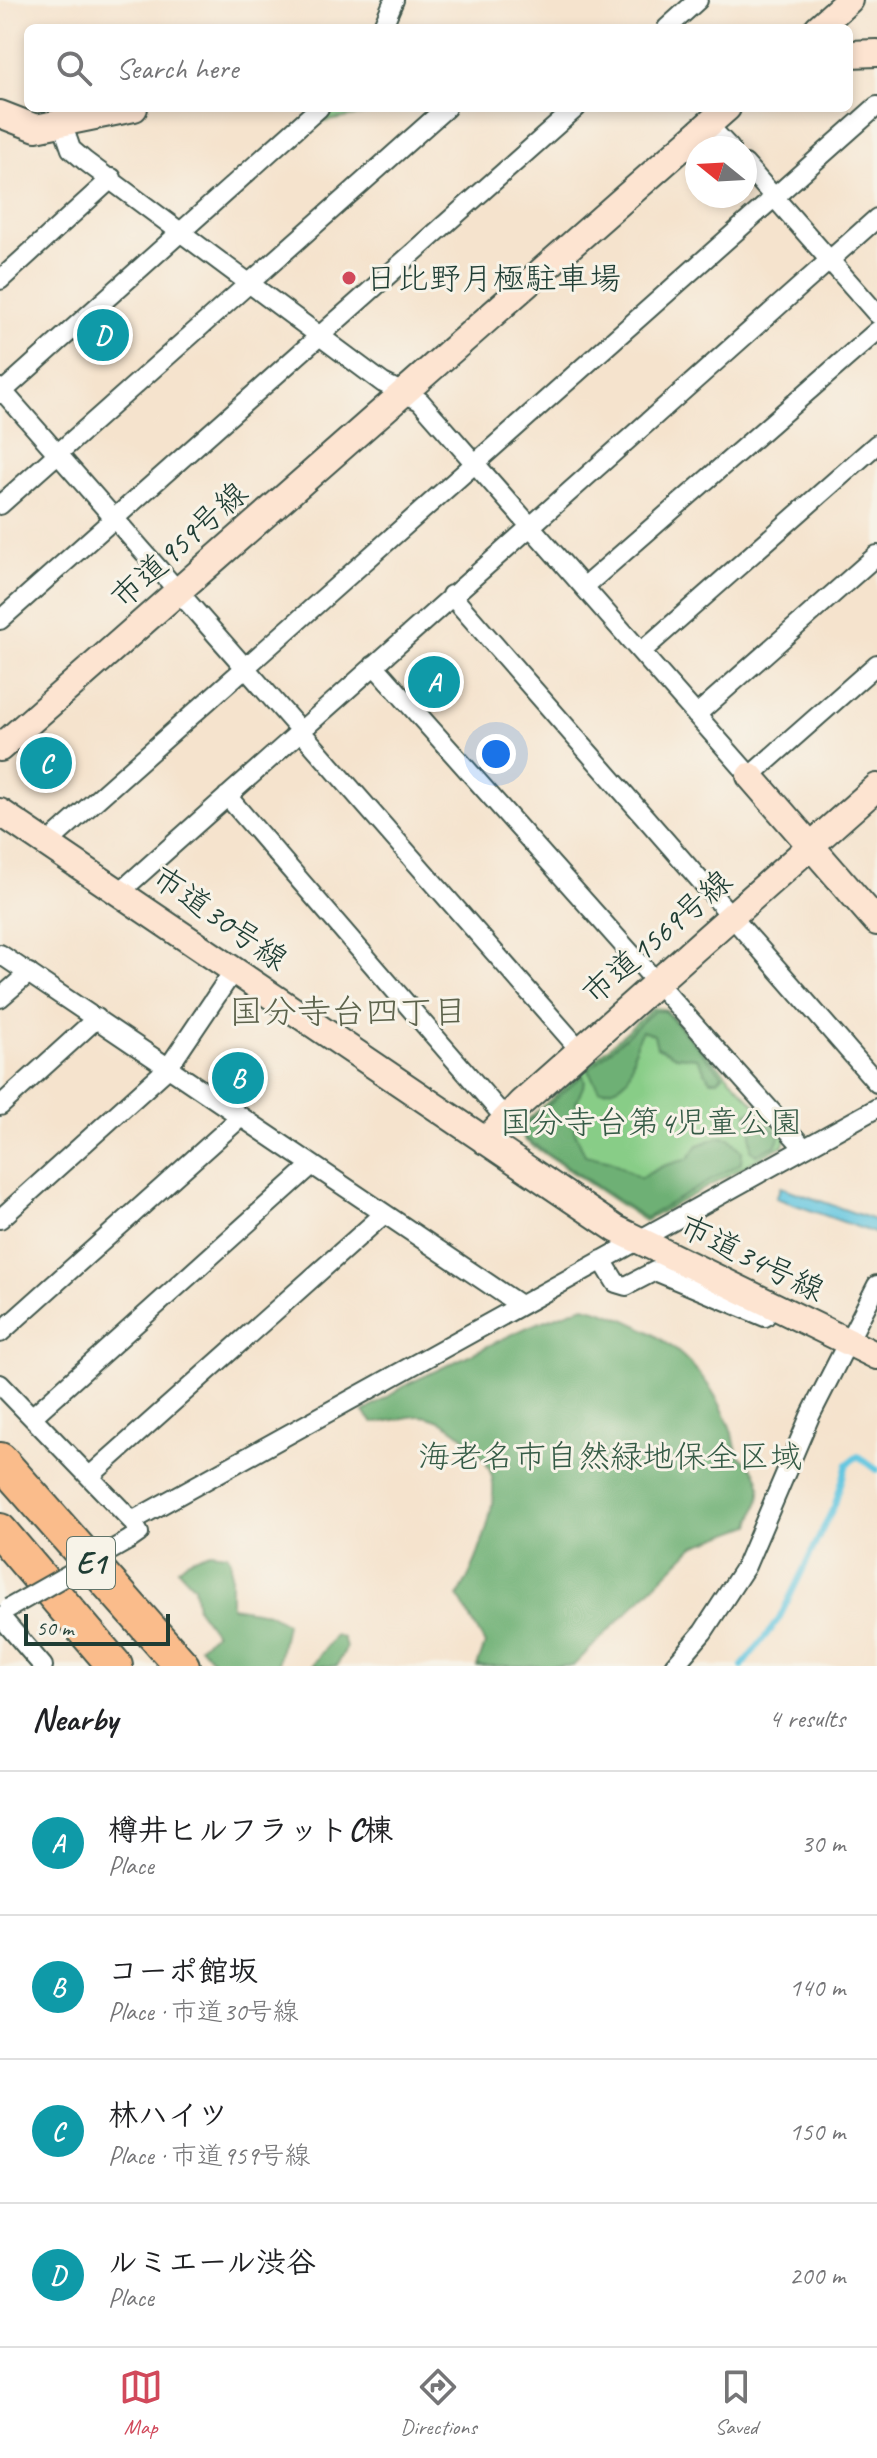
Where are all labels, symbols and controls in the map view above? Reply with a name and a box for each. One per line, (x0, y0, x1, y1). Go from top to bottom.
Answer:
search box (24, 24, 853, 112)
icon: search (52, 46, 96, 90)
text: Search here (116, 49, 238, 87)
north arrow (685, 136, 757, 208)
place label: 日比野月極駐車場 (365, 258, 621, 299)
marker: 日比野月極駐車場 (340, 269, 358, 287)
pin: D (77, 305, 129, 365)
street label: 市道959号線 (102, 472, 256, 618)
pin: A (408, 652, 460, 712)
pin: C (20, 733, 72, 793)
your location (476, 734, 516, 774)
street label: 市道30号線 (144, 856, 296, 980)
street label: 市道1569号線 (574, 861, 740, 1013)
district label: 国分寺台四丁目 (229, 990, 467, 1033)
pin: B (212, 1048, 264, 1108)
park label: 国分寺台第4児童公園 (500, 1102, 802, 1143)
street label: 市道34号線 (673, 1205, 831, 1311)
park label: 海老名市自然緑地保全区域 (418, 1436, 802, 1477)
road number: E1 (67, 1537, 115, 1589)
scale bar (24, 1610, 170, 1646)
text: 50 m (36, 1614, 73, 1642)
text: Nearby (32, 1697, 118, 1740)
text: 4 results (769, 1702, 845, 1735)
text: 樽井ヒルフラットC棟 (108, 1811, 393, 1849)
text: A (51, 1827, 65, 1860)
text: 30 m (801, 1827, 845, 1860)
text: Place (108, 1849, 154, 1882)
text: コーポ館坂 (108, 1952, 258, 1990)
text: B (51, 1971, 65, 2004)
text: 140 m (789, 1971, 845, 2004)
text: Place · 市道30号線 (108, 1995, 299, 2028)
text: 林ハイツ (108, 2096, 228, 2134)
text: C (52, 2115, 64, 2148)
text: 150 m (789, 2115, 845, 2148)
text: Place · 市道959号線 (108, 2139, 310, 2172)
text: ルミエール渋谷 (108, 2243, 316, 2281)
text: D (50, 2259, 66, 2292)
text: 200 m (789, 2259, 845, 2292)
text: Place (108, 2281, 154, 2314)
tab: Map (119, 2365, 163, 2441)
tab: Directions (400, 2365, 477, 2441)
tab: Saved (714, 2365, 758, 2441)

